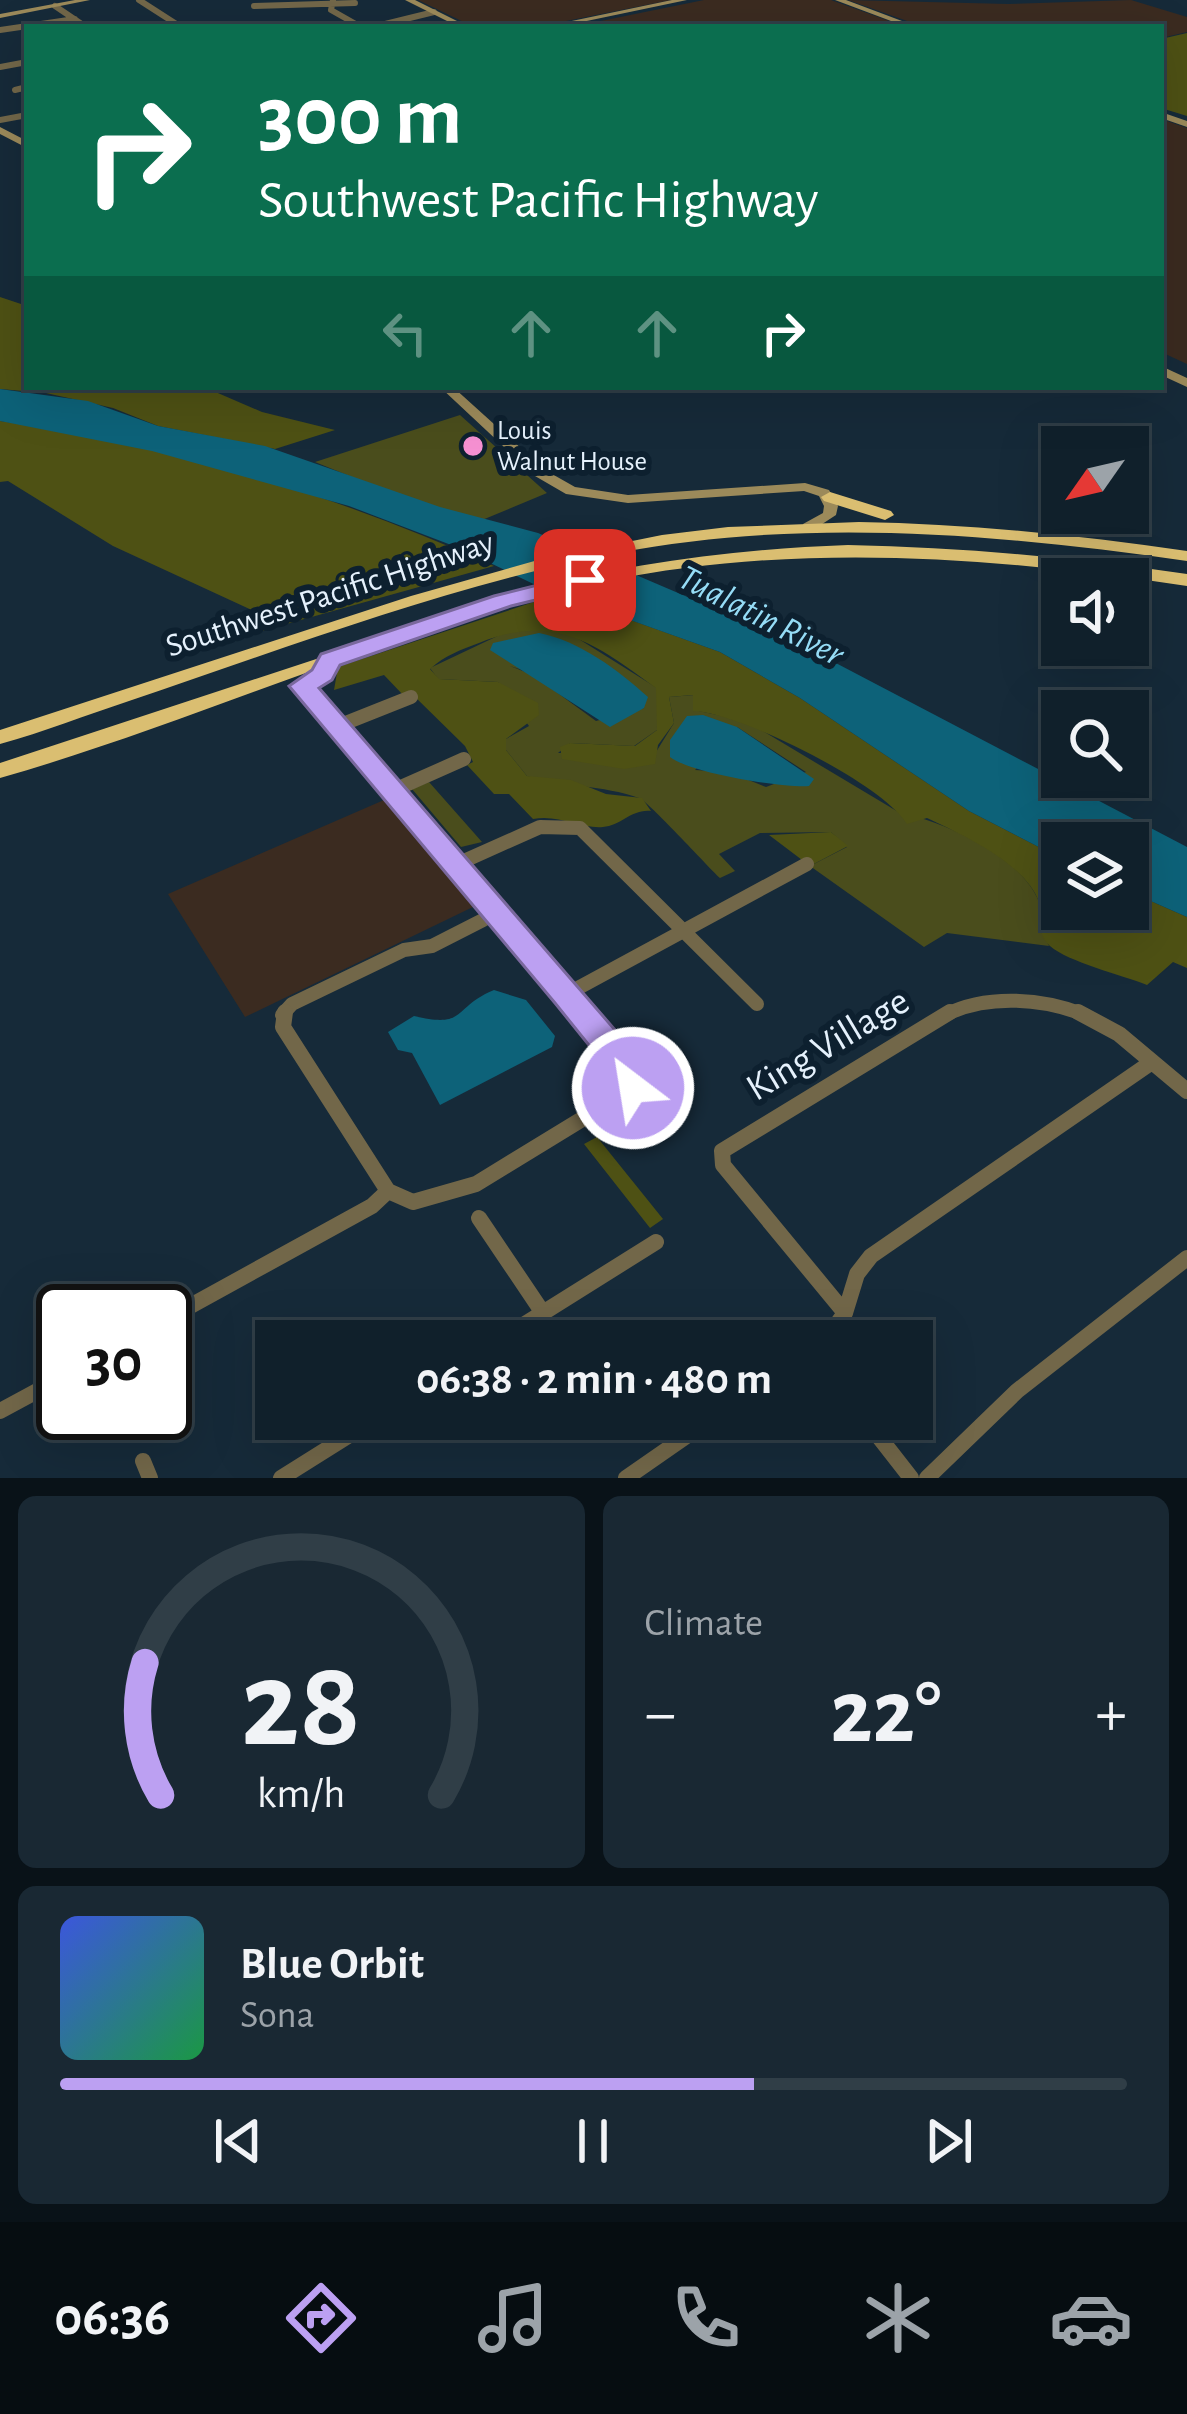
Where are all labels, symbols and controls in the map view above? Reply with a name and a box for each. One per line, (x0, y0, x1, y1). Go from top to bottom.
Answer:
icon: right (60, 72, 216, 228)
text: 300 m (258, 76, 462, 160)
text: Southwest Pacific Highway (258, 174, 819, 228)
icon: left (372, 300, 438, 366)
icon: ahead (498, 300, 564, 366)
icon: ahead (624, 300, 690, 366)
icon: right (750, 300, 816, 366)
place label: Louis Walnut House (497, 417, 647, 475)
north arrow (1041, 426, 1149, 534)
map controls (1041, 426, 1149, 930)
marker: Louis Walnut House (460, 433, 486, 459)
street label: Southwest Pacific Highway (162, 526, 498, 664)
pin (534, 529, 636, 631)
icon: arrive (552, 547, 618, 613)
button: sound (1041, 558, 1149, 666)
water label: Tualatin River (673, 559, 850, 673)
button: search (1041, 690, 1149, 798)
button: layers (1041, 822, 1149, 930)
street label: King Village (740, 981, 916, 1109)
position arrow (570, 1025, 696, 1151)
speed limit sign: 30 (36, 1284, 192, 1440)
text: 06:38 · 2 min · 480 m (416, 1357, 772, 1402)
text: Climate (645, 1604, 763, 1643)
text: 28 (241, 1644, 361, 1769)
text: 22° (830, 1669, 941, 1759)
text: − (645, 1681, 676, 1747)
text: + (1095, 1681, 1127, 1747)
text: km/h (257, 1773, 345, 1816)
text: Blue Orbit (240, 1942, 424, 1987)
text: Sona (240, 1996, 315, 2035)
icon: previous (205, 2108, 271, 2174)
icon: pause (560, 2108, 626, 2174)
icon: next (916, 2108, 982, 2174)
icon: directions (279, 2276, 363, 2360)
icon: music (471, 2276, 555, 2360)
icon: phone (664, 2276, 748, 2360)
icon: climate (856, 2276, 940, 2360)
icon: car (1049, 2276, 1133, 2360)
text: 06:36 (54, 2291, 170, 2345)

